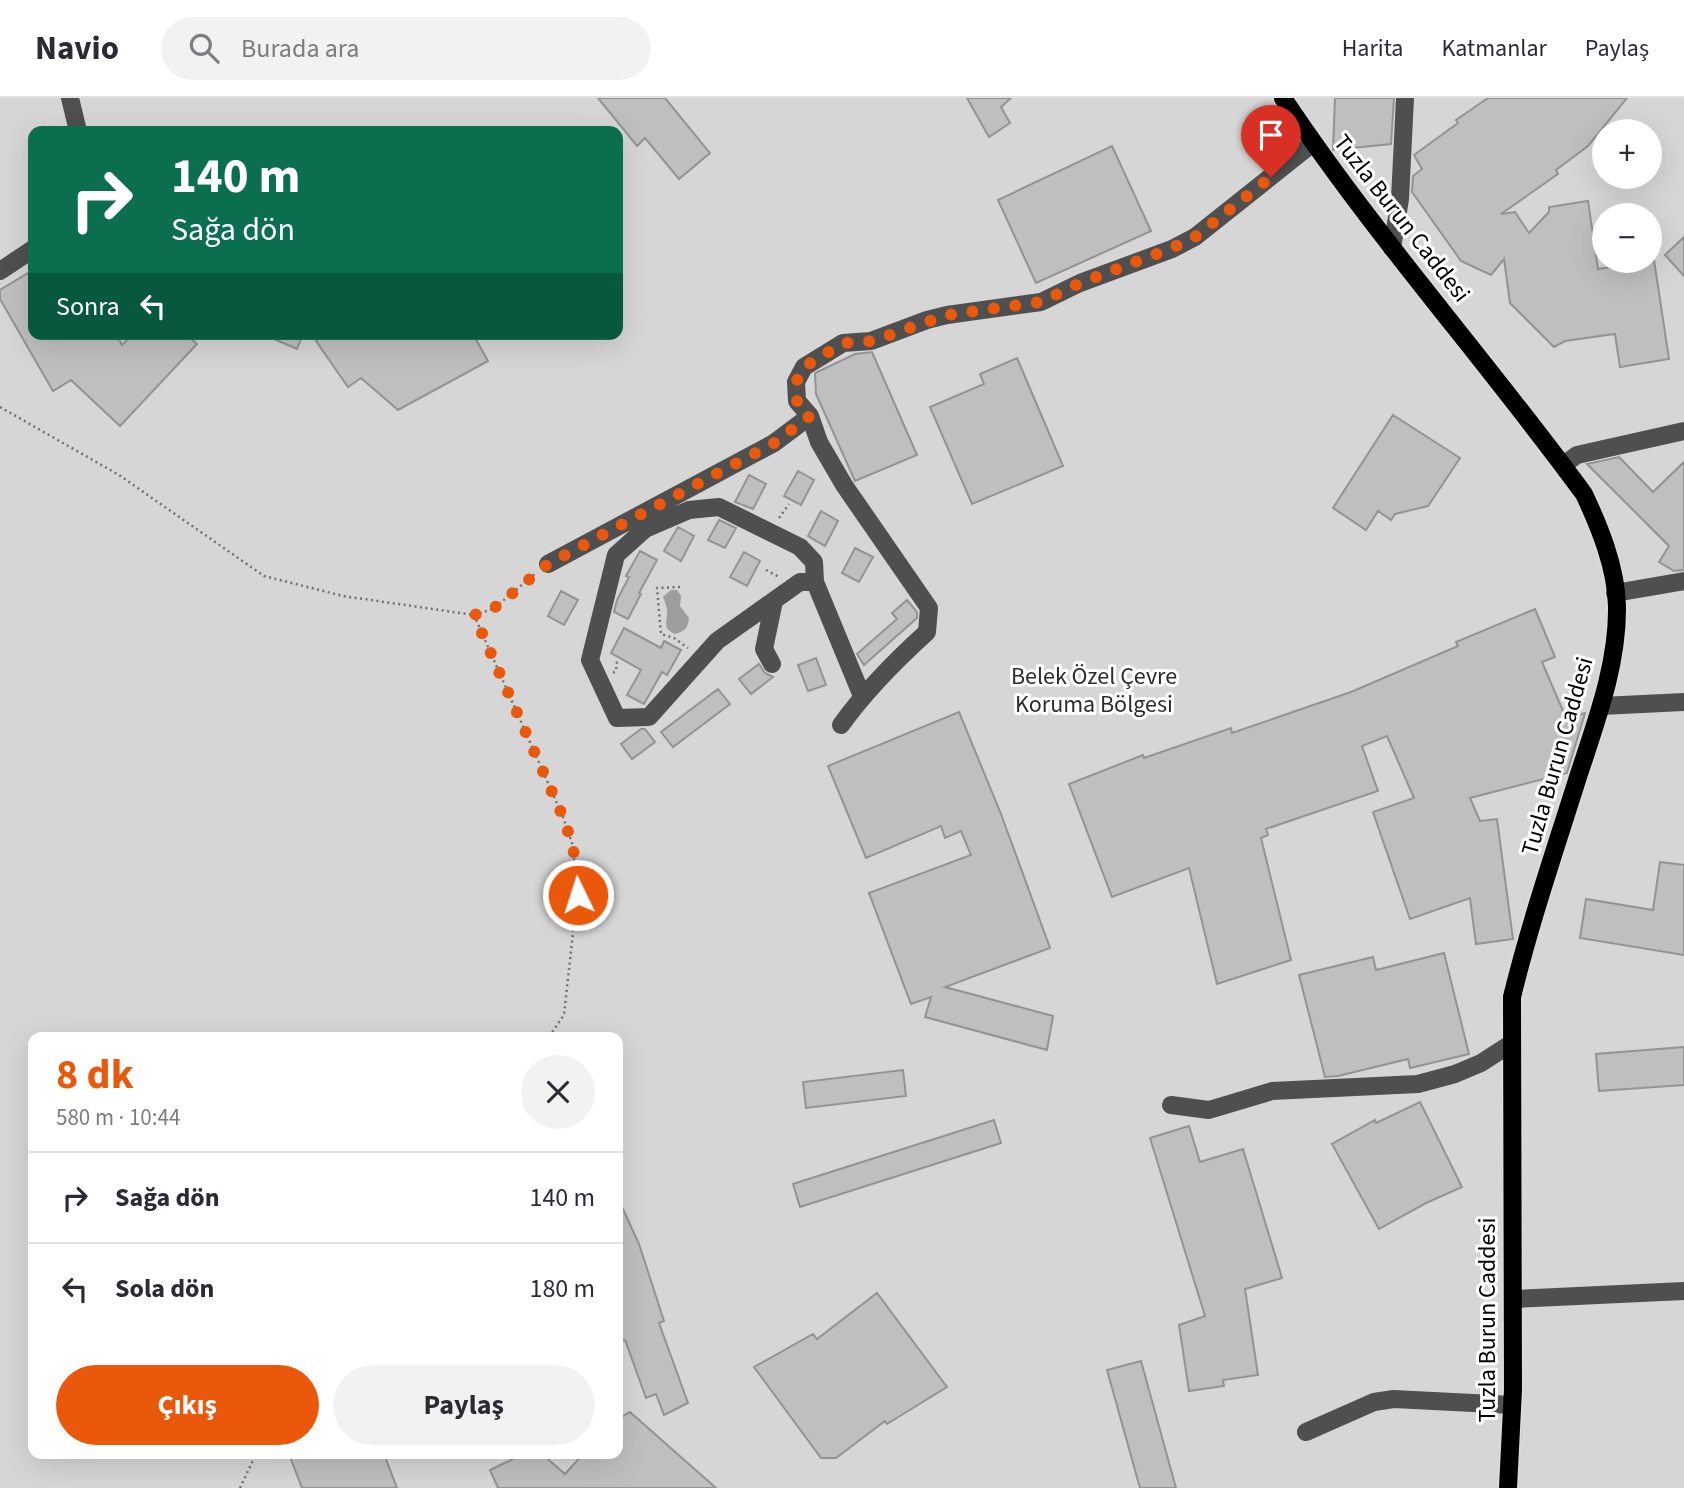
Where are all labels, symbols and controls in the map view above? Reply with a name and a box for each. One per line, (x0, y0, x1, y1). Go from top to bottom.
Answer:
search box (161, 17, 651, 80)
text: Navio (35, 25, 119, 72)
icon: search (185, 29, 223, 67)
text: Burada ara (241, 30, 359, 67)
text: Harita (1342, 31, 1403, 66)
text: Katmanlar (1441, 31, 1547, 66)
text: Paylaş (1585, 31, 1649, 66)
pin (1241, 105, 1301, 177)
icon: arrive (1252, 116, 1290, 154)
map controls (1592, 119, 1662, 273)
button: + (1592, 119, 1662, 189)
street label: Tuzla Burun Caddesi (1325, 127, 1478, 310)
text: 140 m (171, 142, 300, 212)
icon: right (56, 154, 147, 245)
button: − (1592, 203, 1662, 273)
text: Sağa dön (171, 207, 295, 253)
icon: left (134, 287, 172, 325)
text: Sonra (56, 288, 120, 325)
street label: Tuzla Burun Caddesi (1512, 653, 1603, 859)
park label: Belek Özel Çevre Koruma Bölgesi (1011, 659, 1177, 722)
position arrow (541, 858, 615, 932)
text: 8 dk (56, 1045, 134, 1105)
button: close (521, 1055, 595, 1129)
text: 580 m · 10:44 (56, 1101, 180, 1134)
icon: right (56, 1179, 94, 1217)
text: Sağa dön (115, 1179, 220, 1216)
text: 140 m (529, 1179, 595, 1216)
street label: Tuzla Burun Caddesi (1470, 1218, 1505, 1422)
icon: left (56, 1270, 94, 1308)
text: Sola dön (115, 1270, 214, 1307)
text: 180 m (529, 1270, 595, 1307)
button: Çıkış (56, 1365, 319, 1445)
button: Paylaş (333, 1365, 595, 1445)

